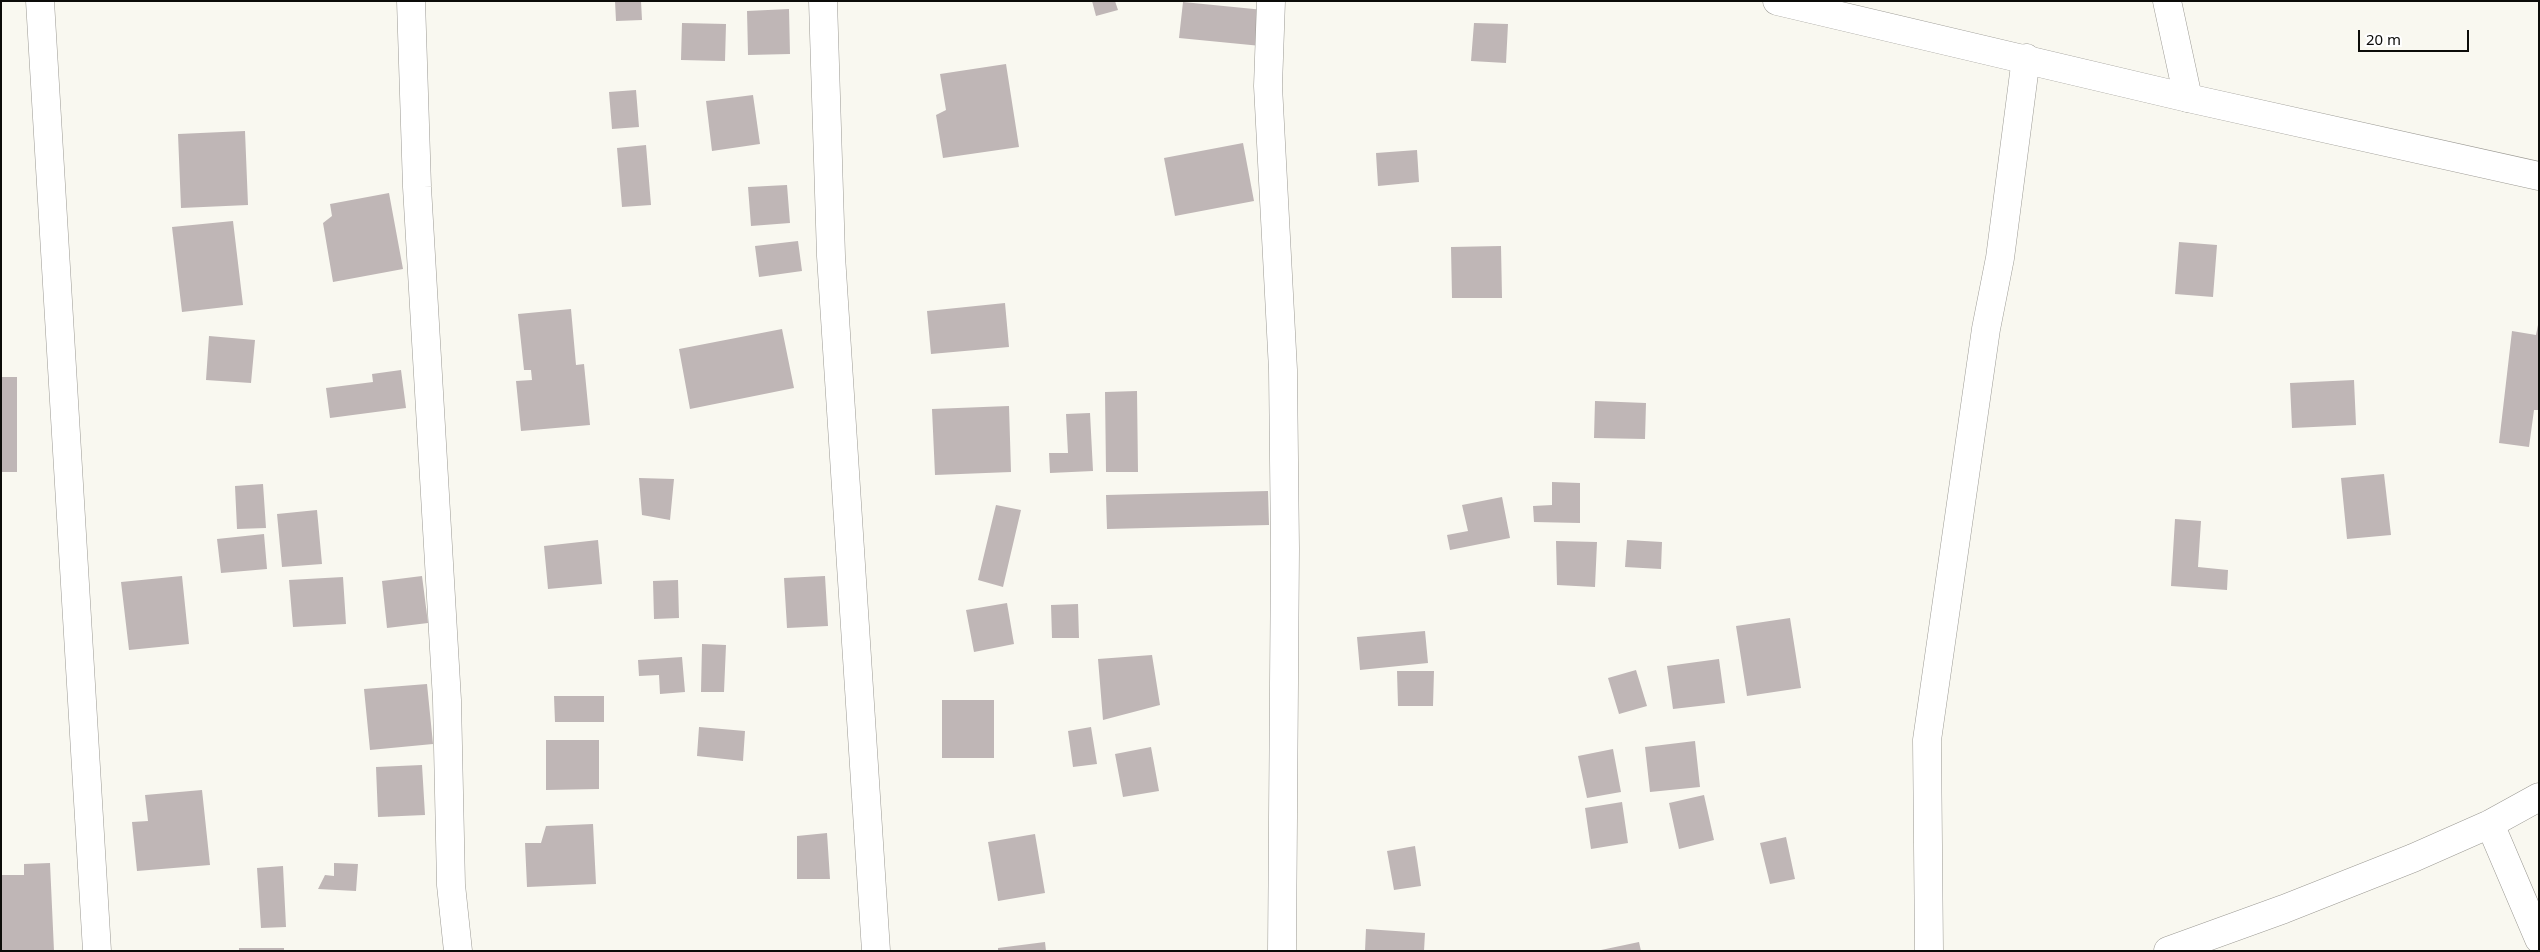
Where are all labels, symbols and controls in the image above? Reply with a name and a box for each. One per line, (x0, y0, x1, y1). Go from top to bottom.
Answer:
scale bar (2360, 20, 2471, 52)
text: 20 m (2366, 29, 2401, 49)

